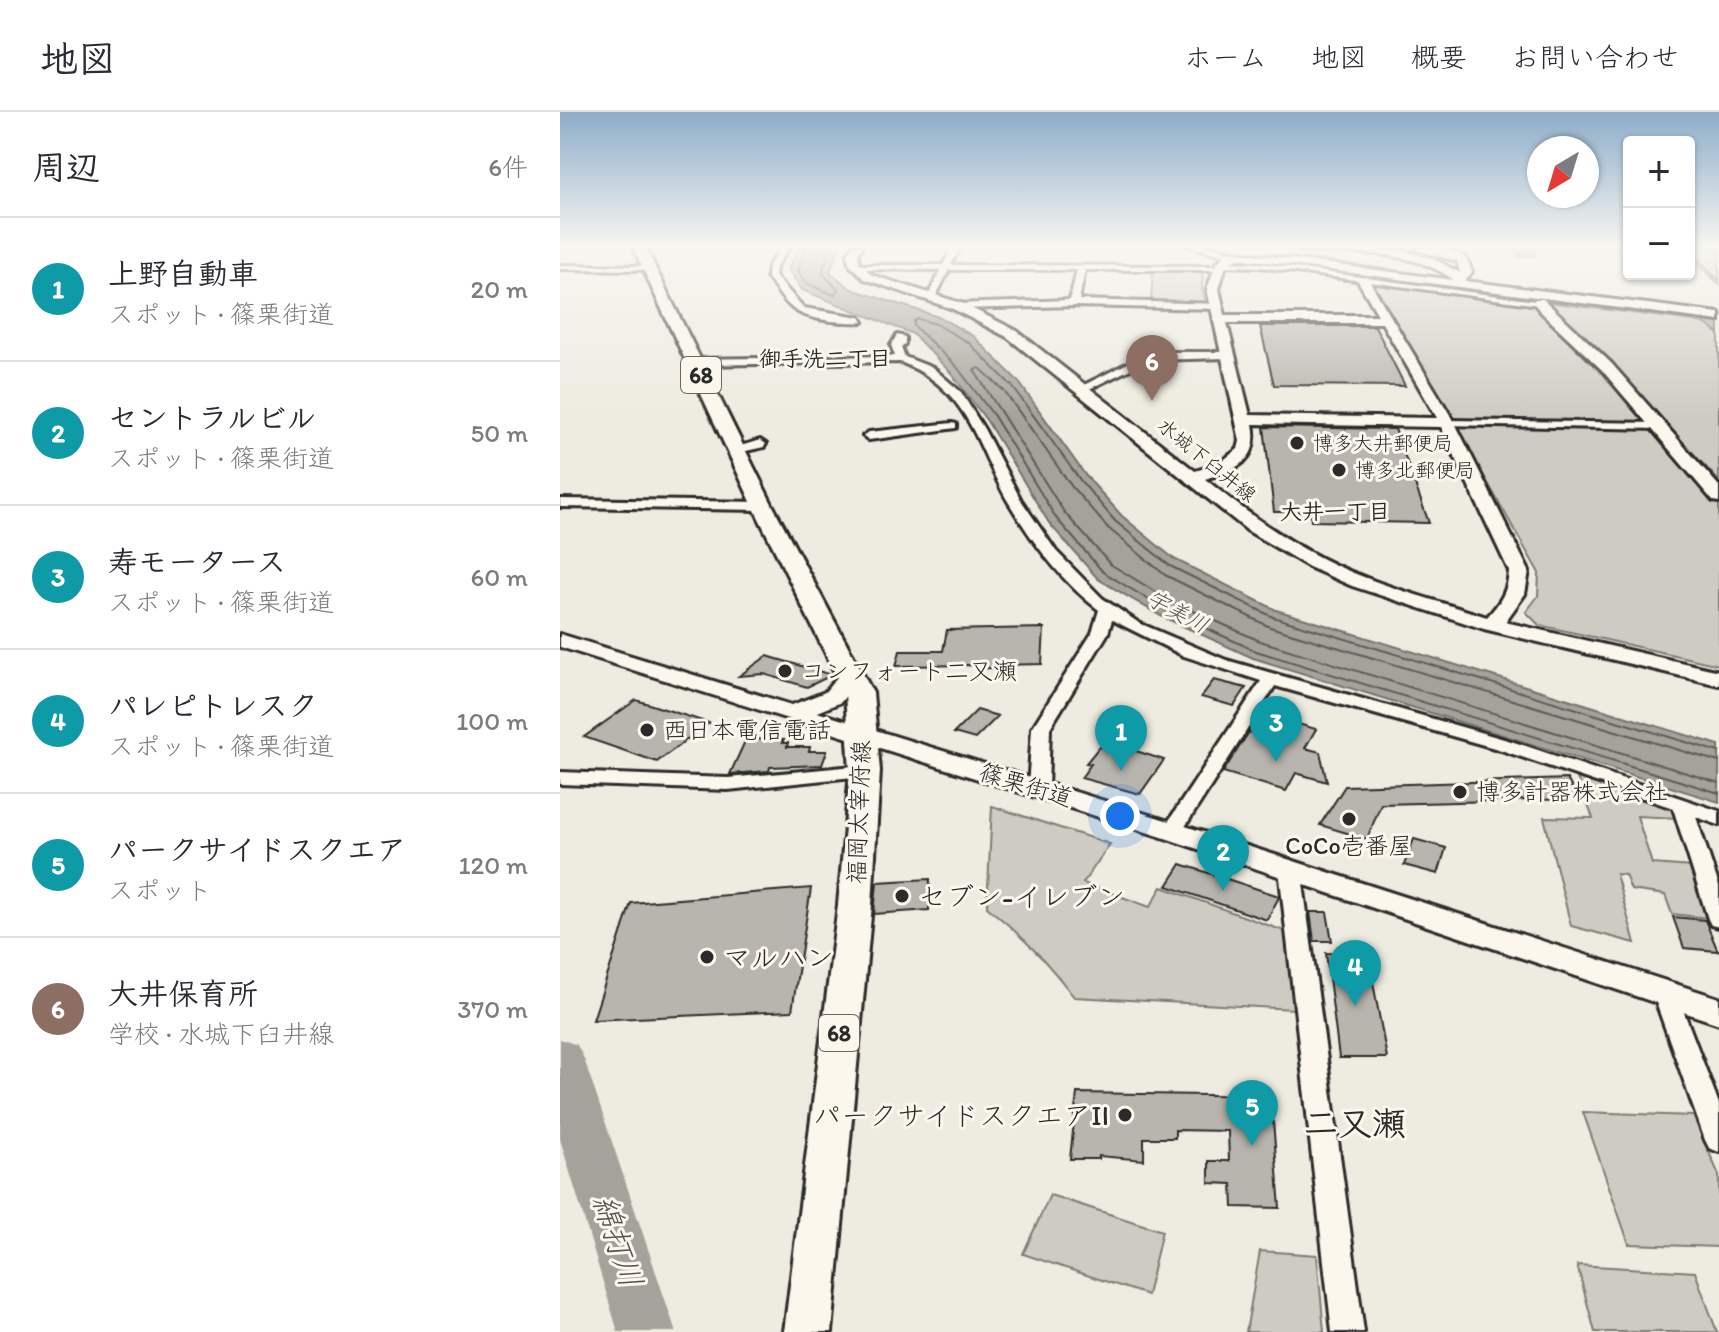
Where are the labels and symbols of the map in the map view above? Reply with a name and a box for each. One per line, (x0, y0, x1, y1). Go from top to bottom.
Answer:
north arrow (1527, 136, 1599, 208)
pin: 6 (1126, 335, 1178, 401)
district label: 御手洗二丁目 (759, 345, 891, 372)
road number: 68 (681, 357, 721, 393)
street label: 水城下臼井線 (1153, 413, 1261, 507)
place label: 博多大井郵便局 (1313, 431, 1453, 455)
marker: 博多大井郵便局 (1288, 434, 1306, 452)
place label: 博多北郵便局 (1355, 458, 1475, 482)
marker: 博多北郵便局 (1330, 461, 1348, 479)
district label: 大井一丁目 (1280, 498, 1390, 525)
water label: 宇美川 (1142, 584, 1213, 639)
place label: コンフォート二又瀬 (801, 656, 1017, 685)
marker: コンフォート二又瀬 (776, 662, 794, 680)
pin: 3 (1250, 696, 1302, 762)
pin: 1 (1095, 705, 1147, 771)
place label: 西日本電信電話 (663, 715, 831, 744)
marker: 西日本電信電話 (638, 721, 656, 739)
street label: 福岡太宰府線 (841, 740, 876, 884)
street label: 篠栗街道 (976, 757, 1076, 812)
place label: 博多計器株式会社 (1476, 777, 1668, 806)
marker: 博多計器株式会社 (1451, 783, 1469, 801)
your location (1100, 796, 1140, 836)
marker: CoCo壱番屋 (1340, 810, 1358, 828)
pin: 2 (1197, 825, 1249, 891)
place label: CoCo壱番屋 (1285, 831, 1413, 860)
place label: セブン-イレブン (918, 879, 1125, 913)
marker: セブン-イレブン (893, 887, 911, 905)
place label: マルハン (723, 940, 834, 974)
pin: 4 (1329, 940, 1381, 1006)
marker: マルハン (698, 948, 716, 966)
road number: 68 (819, 1015, 859, 1051)
pin: 5 (1226, 1080, 1278, 1146)
place label: パークサイドスクエアII (813, 1098, 1109, 1132)
district label: 二又瀬 (1304, 1103, 1406, 1144)
marker: パークサイドスクエアII (1116, 1106, 1134, 1124)
water label: 綿打川 (585, 1189, 651, 1293)

